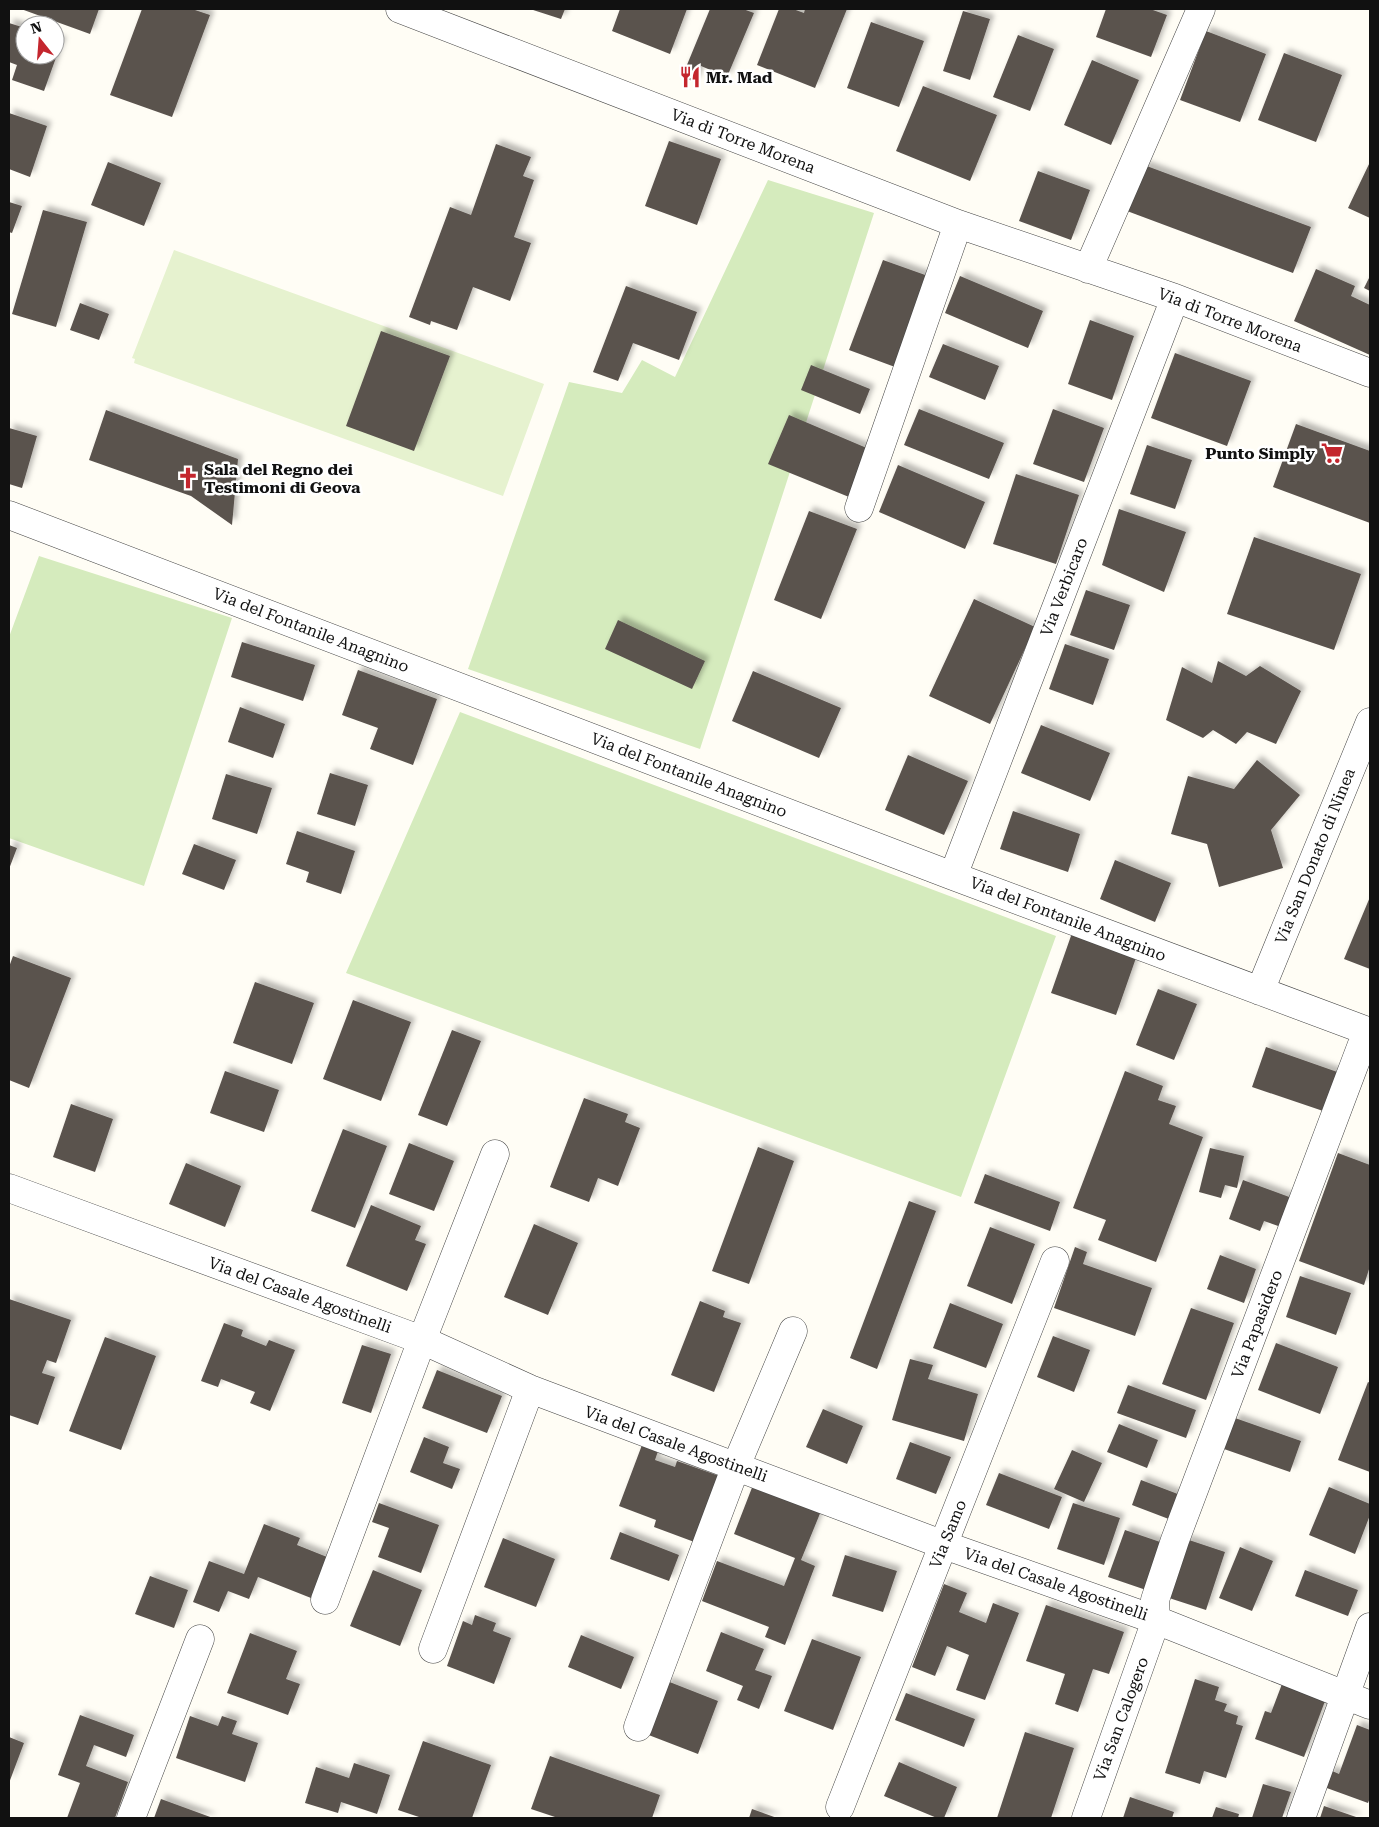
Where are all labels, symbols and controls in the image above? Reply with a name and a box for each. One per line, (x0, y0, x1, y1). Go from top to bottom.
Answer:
north arrow (15, 15, 65, 65)
text: N (29, 18, 44, 37)
restaurant icon: Mr. Mad (677, 64, 703, 90)
place label: Mr. Mad (706, 68, 773, 87)
street label: Via di Torre Morena (668, 105, 818, 177)
street label: Via di Torre Morena (1155, 284, 1305, 356)
supermarket icon: Punto Simply (1319, 440, 1345, 466)
place label: Punto Simply (1205, 444, 1315, 463)
place label: Sala del Regno dei Testimoni di Geova (204, 460, 361, 497)
church icon: Sala del Regno dei Testimoni di Geova (175, 465, 201, 491)
street label: Via Verbicaro (1037, 535, 1092, 639)
street label: Via del Fontanile Anagnino (210, 584, 412, 676)
street label: Via del Fontanile Anagnino (588, 729, 790, 821)
street label: Via San Donato di Ninea (1271, 765, 1359, 947)
street label: Via del Fontanile Anagnino (967, 873, 1169, 965)
street label: Via del Casale Agostinelli (206, 1253, 394, 1337)
street label: Via Papasidero (1228, 1267, 1286, 1381)
street label: Via del Casale Agostinelli (582, 1402, 770, 1486)
street label: Via Samo (926, 1497, 970, 1571)
street label: Via del Casale Agostinelli (961, 1544, 1151, 1624)
street label: Via San Calogero (1090, 1654, 1152, 1784)

